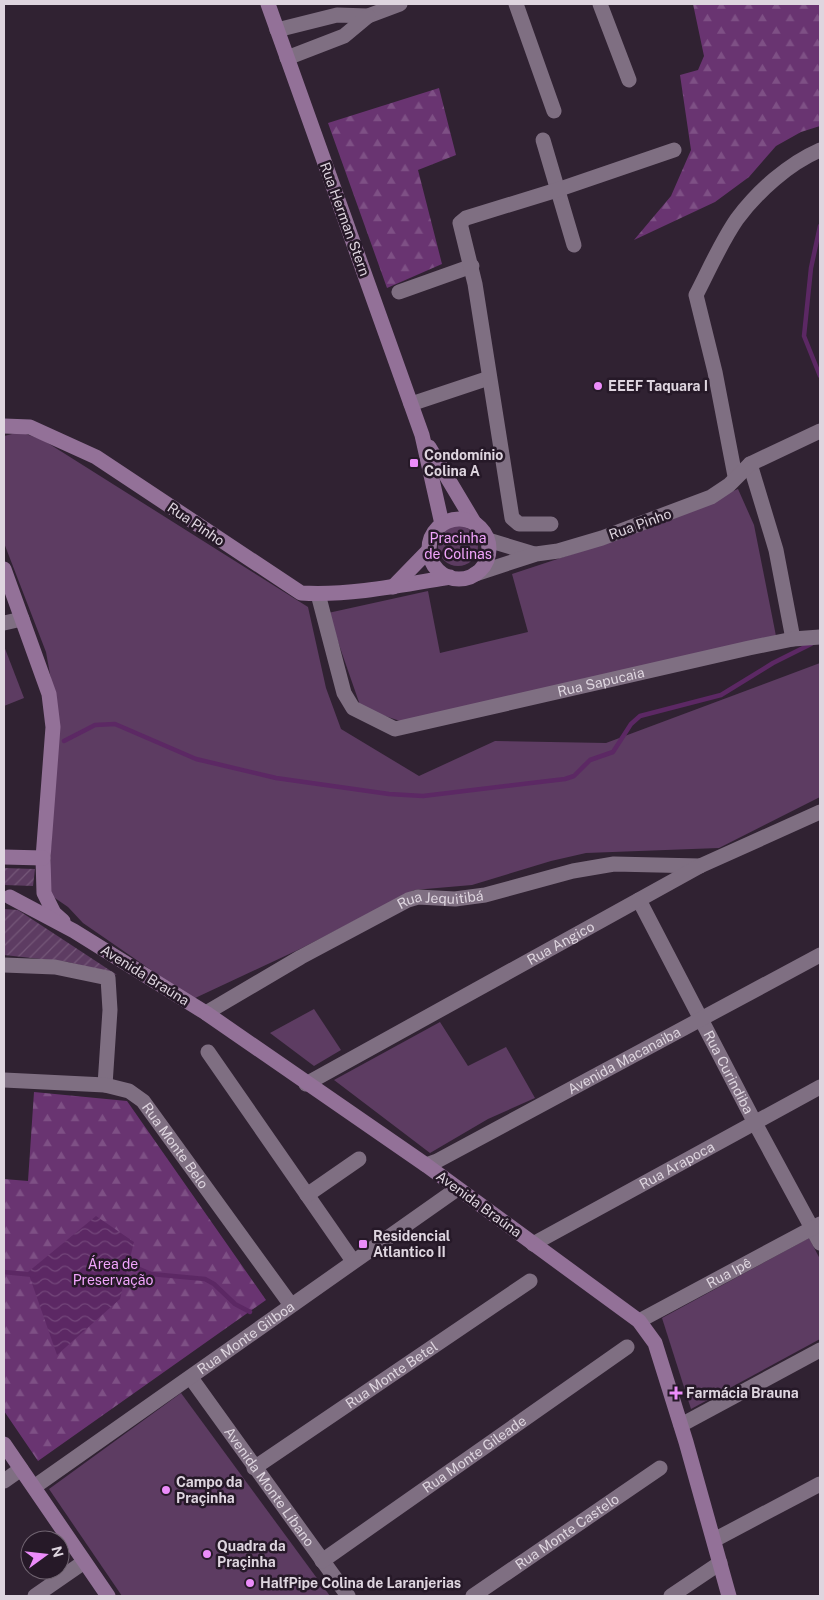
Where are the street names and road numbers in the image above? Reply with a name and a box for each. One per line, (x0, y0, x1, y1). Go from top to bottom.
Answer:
street label: Rua Herman Stern (317, 160, 373, 278)
street label: Rua Pinho (165, 499, 228, 549)
street label: Rua Pinho (607, 505, 673, 543)
street label: Rua Sapucaia (556, 664, 646, 700)
street label: Rua Jequitibá (394, 887, 484, 912)
street label: Rua Angico (524, 918, 597, 968)
street label: Avenida Braúna (98, 941, 192, 1009)
street label: Avenida Macanaiba (565, 1024, 683, 1097)
street label: Rua Curindiba (700, 1028, 757, 1116)
street label: Rua Monte Belo (139, 1099, 212, 1192)
street label: Rua Arapoca (637, 1138, 717, 1192)
street label: Avenida Braúna (433, 1168, 525, 1240)
street label: Rua Ipê (704, 1254, 754, 1291)
street label: Rua Monte Gilboa (194, 1298, 297, 1378)
street label: Rua Monte Betel (342, 1338, 440, 1412)
street label: Rua Monte Gileade (419, 1412, 529, 1496)
street label: Avenida Monte Líbano (221, 1424, 318, 1550)
street label: Rua Monte Castelo (512, 1490, 622, 1573)

